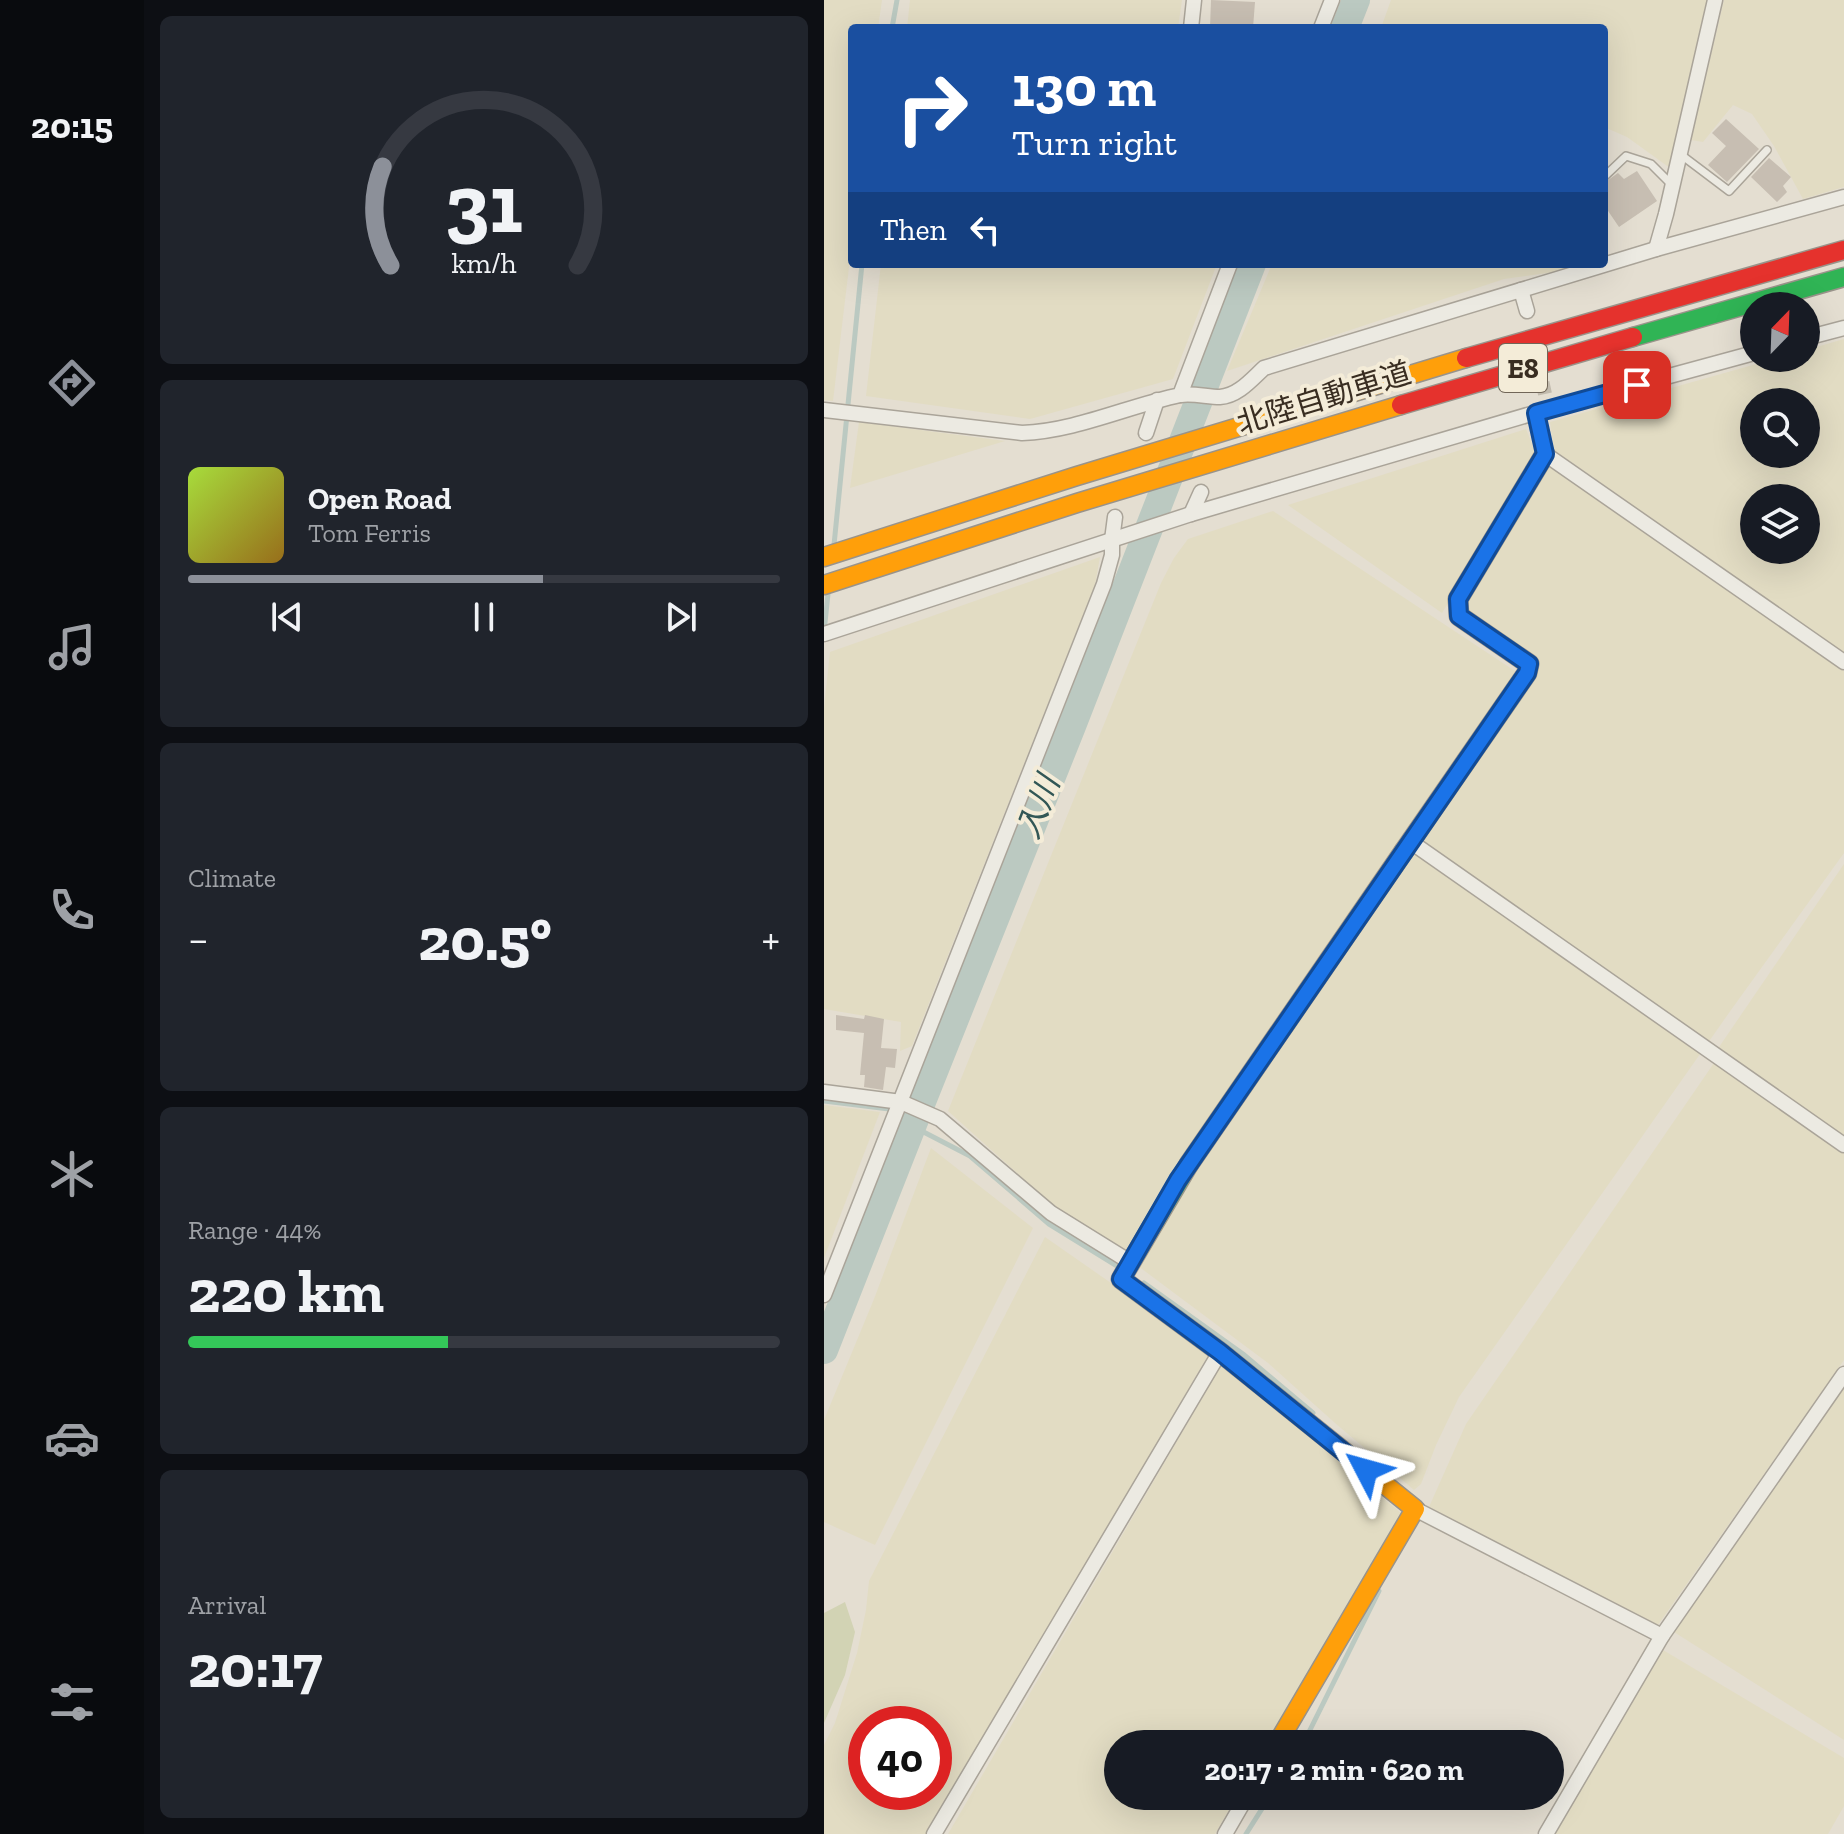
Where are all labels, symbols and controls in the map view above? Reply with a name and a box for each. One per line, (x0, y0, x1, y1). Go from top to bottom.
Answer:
text: 130 m (1012, 53, 1156, 120)
icon: right (880, 56, 984, 160)
text: 20:15 (31, 104, 113, 147)
text: Turn right (1012, 121, 1177, 164)
text: 31 (445, 152, 523, 252)
icon: left (963, 208, 1007, 252)
text: Then (880, 212, 947, 248)
text: km/h (451, 246, 517, 280)
north arrow (1740, 292, 1820, 372)
map controls (1740, 292, 1820, 564)
road number: E8 (1499, 344, 1547, 392)
pin (1603, 351, 1671, 419)
street label: 北陸自動車道 (1233, 354, 1415, 442)
icon: directions (44, 355, 100, 411)
icon: arrive (1615, 363, 1659, 407)
button: search (1740, 388, 1820, 468)
text: Open Road (308, 481, 451, 517)
button: layers (1740, 484, 1820, 564)
text: Tom Ferris (308, 517, 431, 549)
icon: previous (265, 595, 309, 639)
icon: pause (462, 595, 506, 639)
icon: next (659, 595, 703, 639)
icon: music (44, 619, 100, 675)
water label: 入川 (1009, 768, 1068, 844)
text: Climate (188, 862, 276, 894)
icon: phone (44, 882, 100, 938)
text: 20.5° (418, 903, 552, 975)
text: − (188, 912, 209, 965)
text: + (761, 912, 780, 965)
icon: climate (44, 1146, 100, 1202)
text: Range · 44% (188, 1214, 321, 1246)
text: 220 km (188, 1255, 384, 1327)
icon: car (44, 1410, 100, 1466)
position arrow (1324, 1428, 1408, 1512)
text: Arrival (188, 1589, 266, 1621)
text: 20:17 (188, 1630, 322, 1702)
icon: filters (44, 1674, 100, 1730)
speed limit sign: 40 (848, 1706, 952, 1810)
text: 20:17 · 2 min · 620 m (1204, 1752, 1464, 1788)

